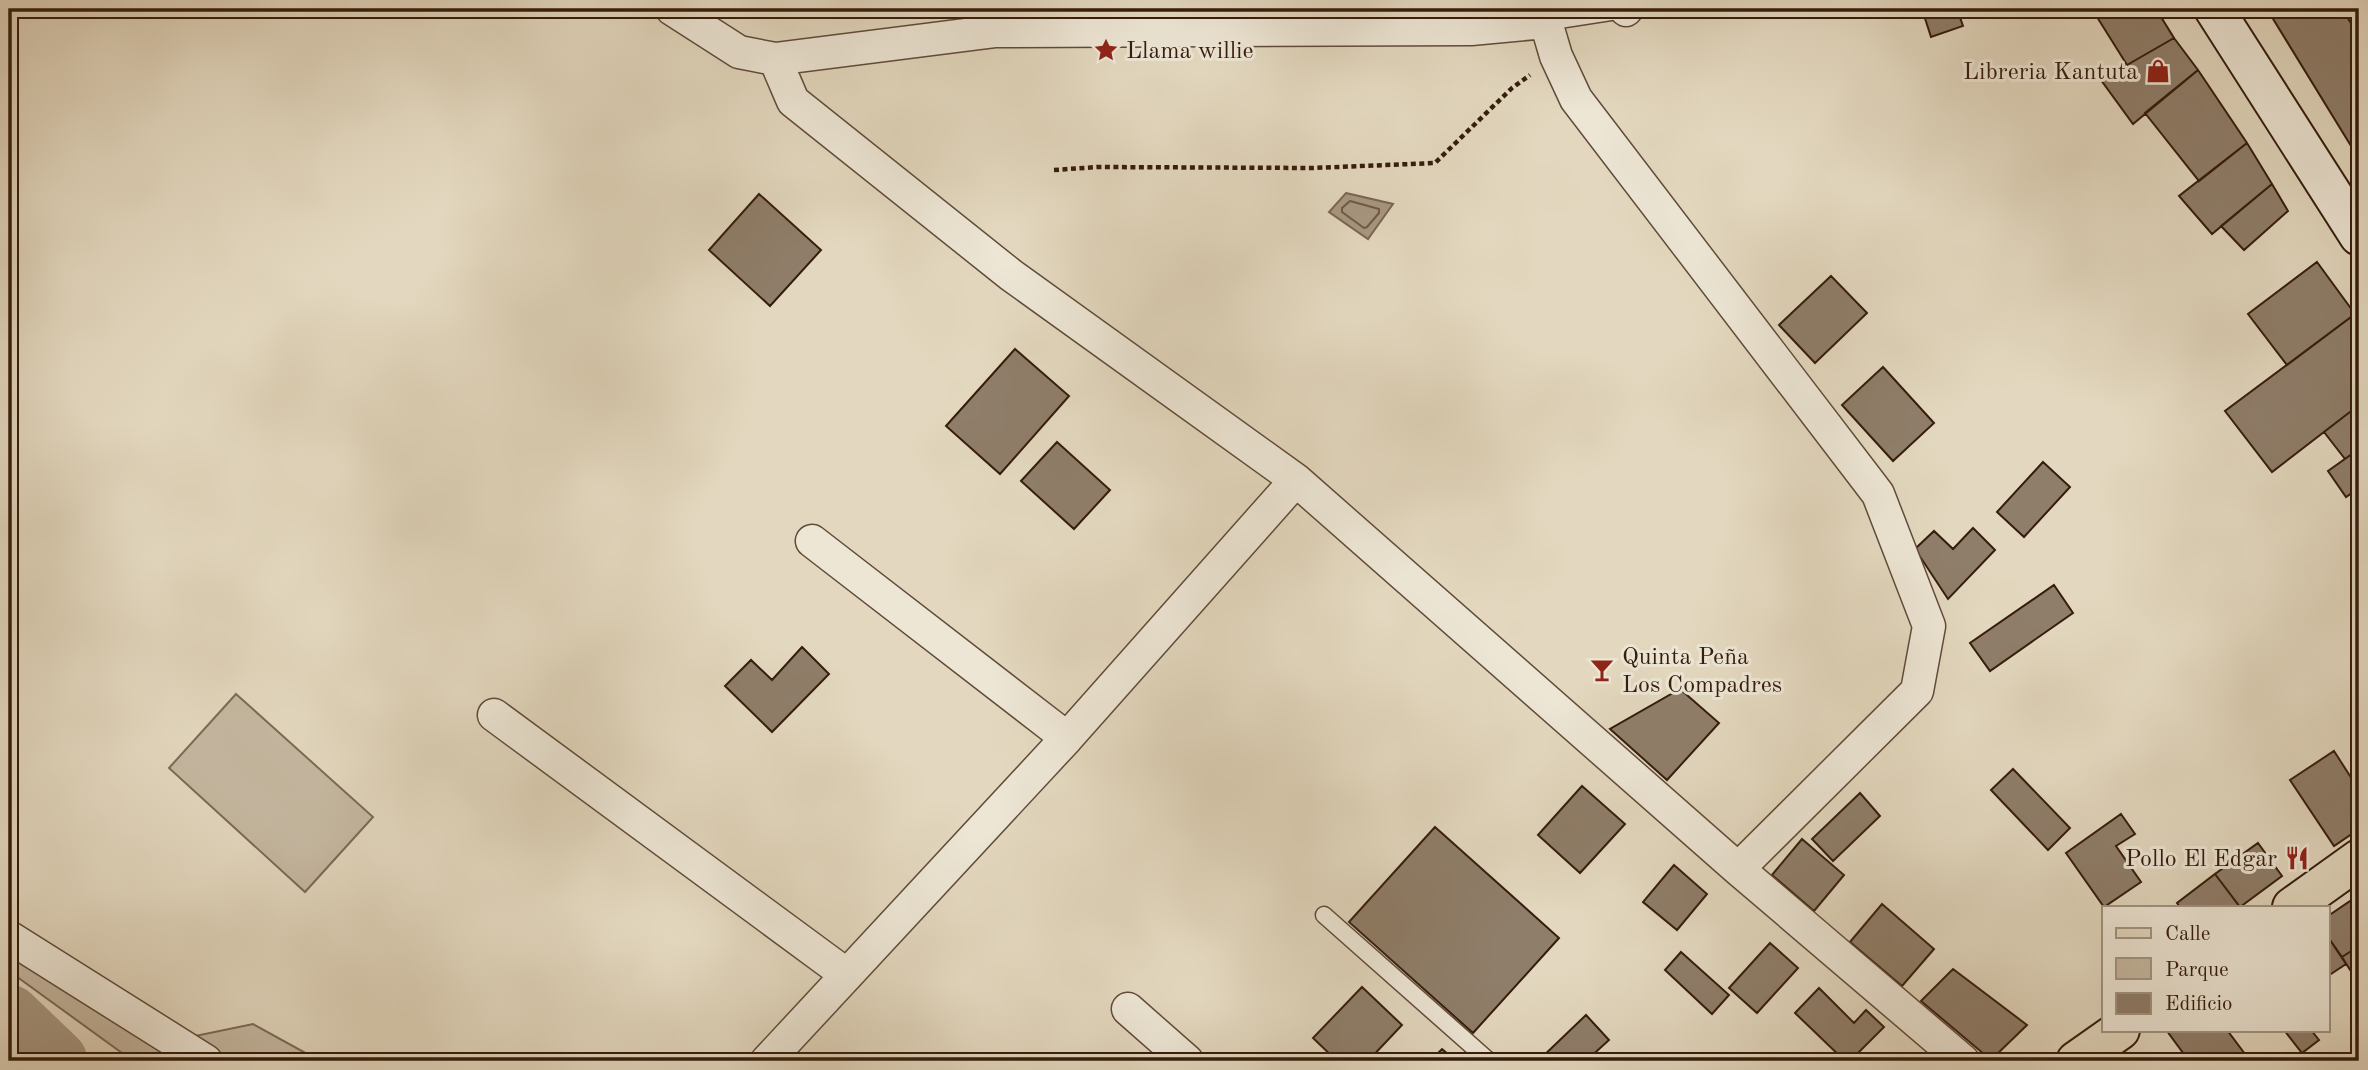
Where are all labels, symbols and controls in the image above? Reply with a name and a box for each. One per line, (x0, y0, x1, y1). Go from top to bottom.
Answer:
place icon: Llama willie (1092, 36, 1120, 64)
place label: Llama willie (1126, 40, 1254, 64)
shop icon: Libreria Kantuta (2144, 57, 2172, 85)
place label: Libreria Kantuta (1963, 61, 2138, 85)
place label: Quinta Peña Los Compadres (1622, 646, 1782, 698)
bar icon: Quinta Peña Los Compadres (1588, 656, 1616, 684)
restaurant icon: Pollo El Edgar (2283, 844, 2311, 872)
place label: Pollo El Edgar (2125, 848, 2277, 872)
legend (2102, 906, 2330, 1032)
text: Calle (2165, 924, 2210, 945)
text: Parque (2165, 960, 2229, 981)
text: Edificio (2165, 994, 2233, 1015)

